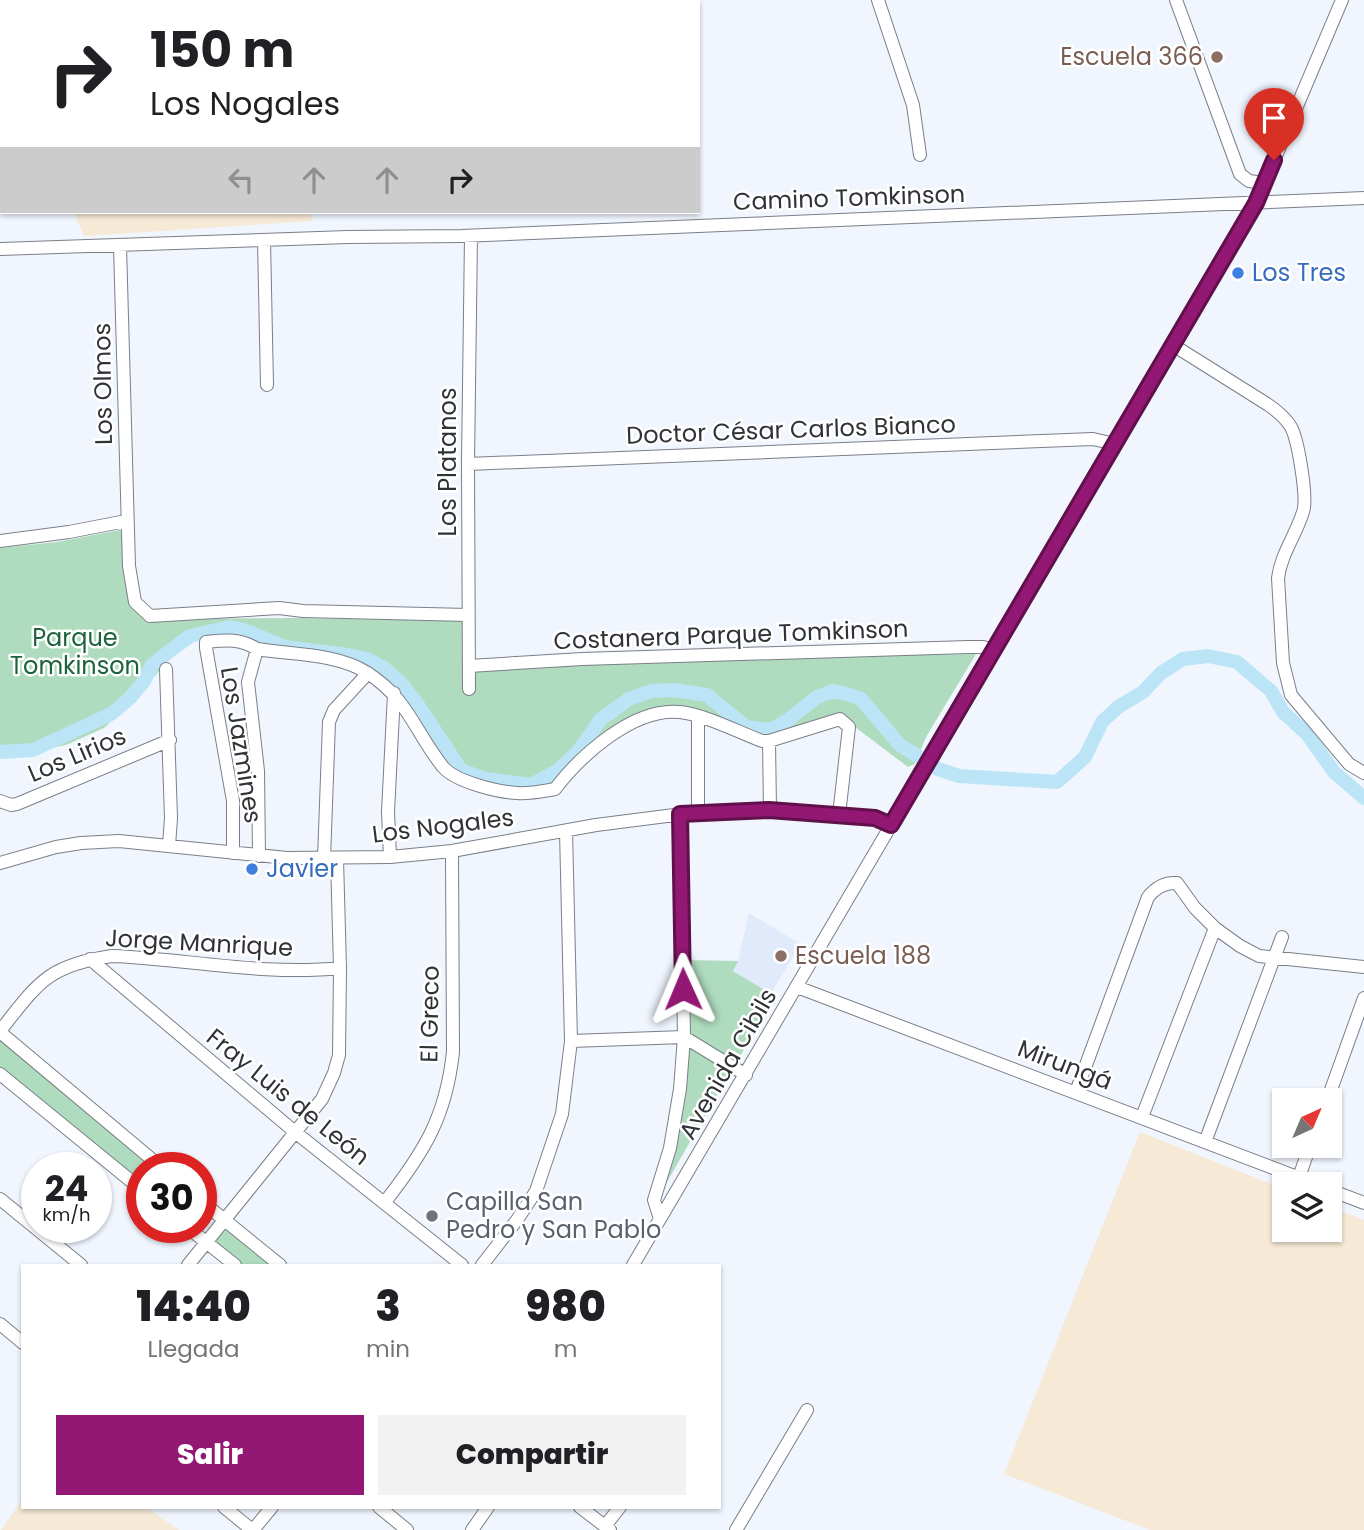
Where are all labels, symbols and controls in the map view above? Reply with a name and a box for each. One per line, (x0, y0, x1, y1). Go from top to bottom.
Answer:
text: 150 m (150, 16, 295, 84)
icon: right (35, 28, 126, 119)
place label: Escuela 366 (1060, 40, 1203, 73)
marker: Escuela 366 (1209, 49, 1225, 65)
text: Los Nogales (150, 81, 340, 126)
pin (1244, 88, 1304, 160)
icon: arrive (1255, 99, 1293, 137)
icon: left (222, 161, 260, 199)
icon: ahead (295, 161, 333, 199)
icon: ahead (368, 161, 406, 199)
icon: right (441, 161, 479, 199)
street label: Camino Tomkinson (732, 177, 966, 218)
place label: Los Tres (1252, 256, 1346, 289)
marker: Los Tres (1230, 265, 1246, 281)
street label: Los Olmos (85, 323, 120, 445)
street label: Los Platanos (431, 388, 464, 536)
street label: Doctor César Carlos Bianco (626, 407, 956, 452)
street label: Costanera Parque Tomkinson (553, 612, 909, 657)
park label: Parque Tomkinson (10, 621, 140, 682)
street label: Los Jazmines (213, 664, 270, 825)
street label: Los Lirios (23, 719, 131, 790)
street label: Los Nogales (370, 800, 516, 851)
place label: Javier (266, 852, 338, 885)
marker: Javier (244, 861, 260, 877)
street label: Jorge Manrique (104, 921, 294, 964)
place label: Escuela 188 (795, 939, 931, 972)
marker: Escuela 188 (773, 948, 789, 964)
position arrow (646, 952, 720, 1026)
street label: El Greco (412, 965, 447, 1063)
street label: Avenida Cibils (671, 982, 784, 1145)
street label: Fray Luis de León (200, 1020, 377, 1173)
street label: Mirungá (1013, 1031, 1117, 1098)
north arrow (1272, 1088, 1342, 1158)
map controls (1272, 1088, 1342, 1242)
speed limit sign: 30 (126, 1152, 217, 1243)
text: 24 (45, 1164, 88, 1213)
button: layers (1272, 1172, 1342, 1242)
place label: Capilla San Pedro y San Pablo (446, 1185, 661, 1246)
text: km/h (43, 1202, 90, 1227)
marker: Capilla San Pedro y San Pablo (424, 1208, 440, 1224)
text: 14:40 (136, 1277, 251, 1336)
text: 3 (375, 1277, 401, 1336)
text: 980 (525, 1277, 606, 1336)
text: Llegada (147, 1333, 240, 1365)
text: min (366, 1333, 410, 1365)
text: m (554, 1333, 577, 1365)
button: Salir (56, 1415, 364, 1495)
button: Compartir (378, 1415, 686, 1495)

